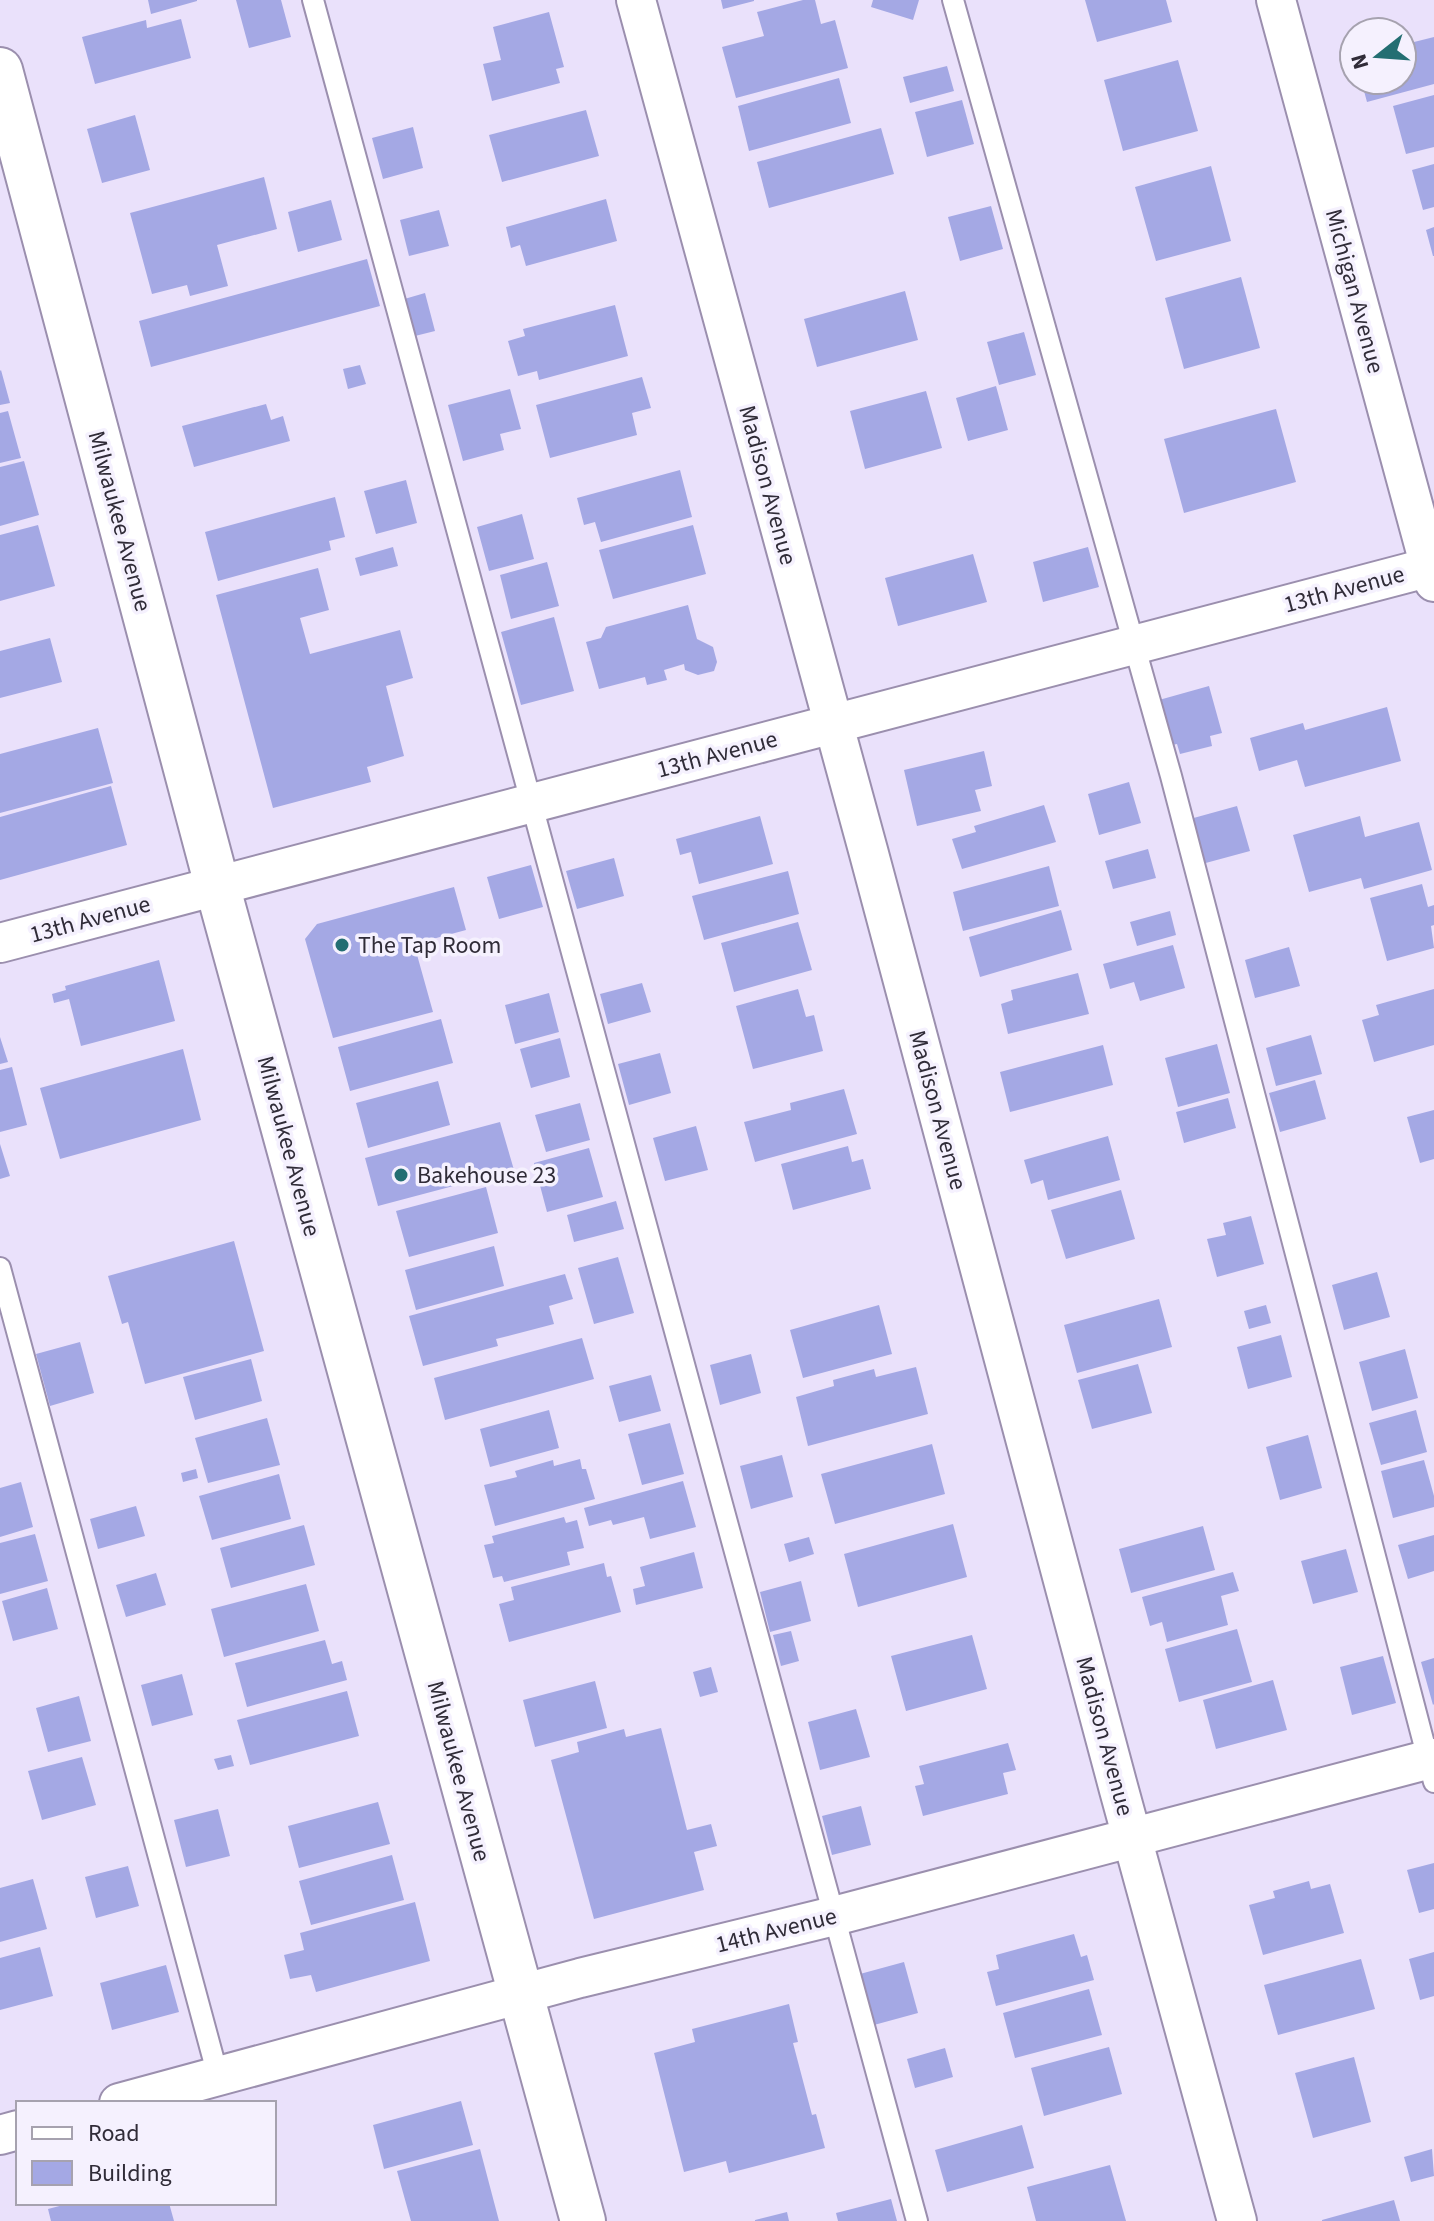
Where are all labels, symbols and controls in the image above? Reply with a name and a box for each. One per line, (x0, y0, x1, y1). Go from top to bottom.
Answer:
north arrow (1338, 16, 1418, 96)
text: N (1342, 50, 1377, 73)
street label: Michigan Avenue (1316, 205, 1393, 377)
street label: Madison Avenue (729, 402, 806, 569)
street label: Milwaukee Avenue (79, 427, 160, 615)
street label: 13th Avenue (1280, 557, 1408, 622)
street label: 13th Avenue (653, 722, 781, 787)
street label: 13th Avenue (26, 887, 154, 952)
place label: The Tap Room (358, 928, 501, 963)
marker: The Tap Room (333, 936, 351, 954)
street label: Madison Avenue (899, 1027, 976, 1194)
street label: Milwaukee Avenue (248, 1052, 329, 1240)
place label: Bakehouse 23 (417, 1158, 556, 1193)
marker: Bakehouse 23 (392, 1166, 410, 1184)
street label: Madison Avenue (1066, 1653, 1143, 1820)
street label: Milwaukee Avenue (418, 1677, 499, 1865)
street label: 14th Avenue (712, 1899, 840, 1962)
legend (16, 2101, 276, 2205)
text: Road (88, 2116, 140, 2151)
text: Building (88, 2156, 172, 2191)

